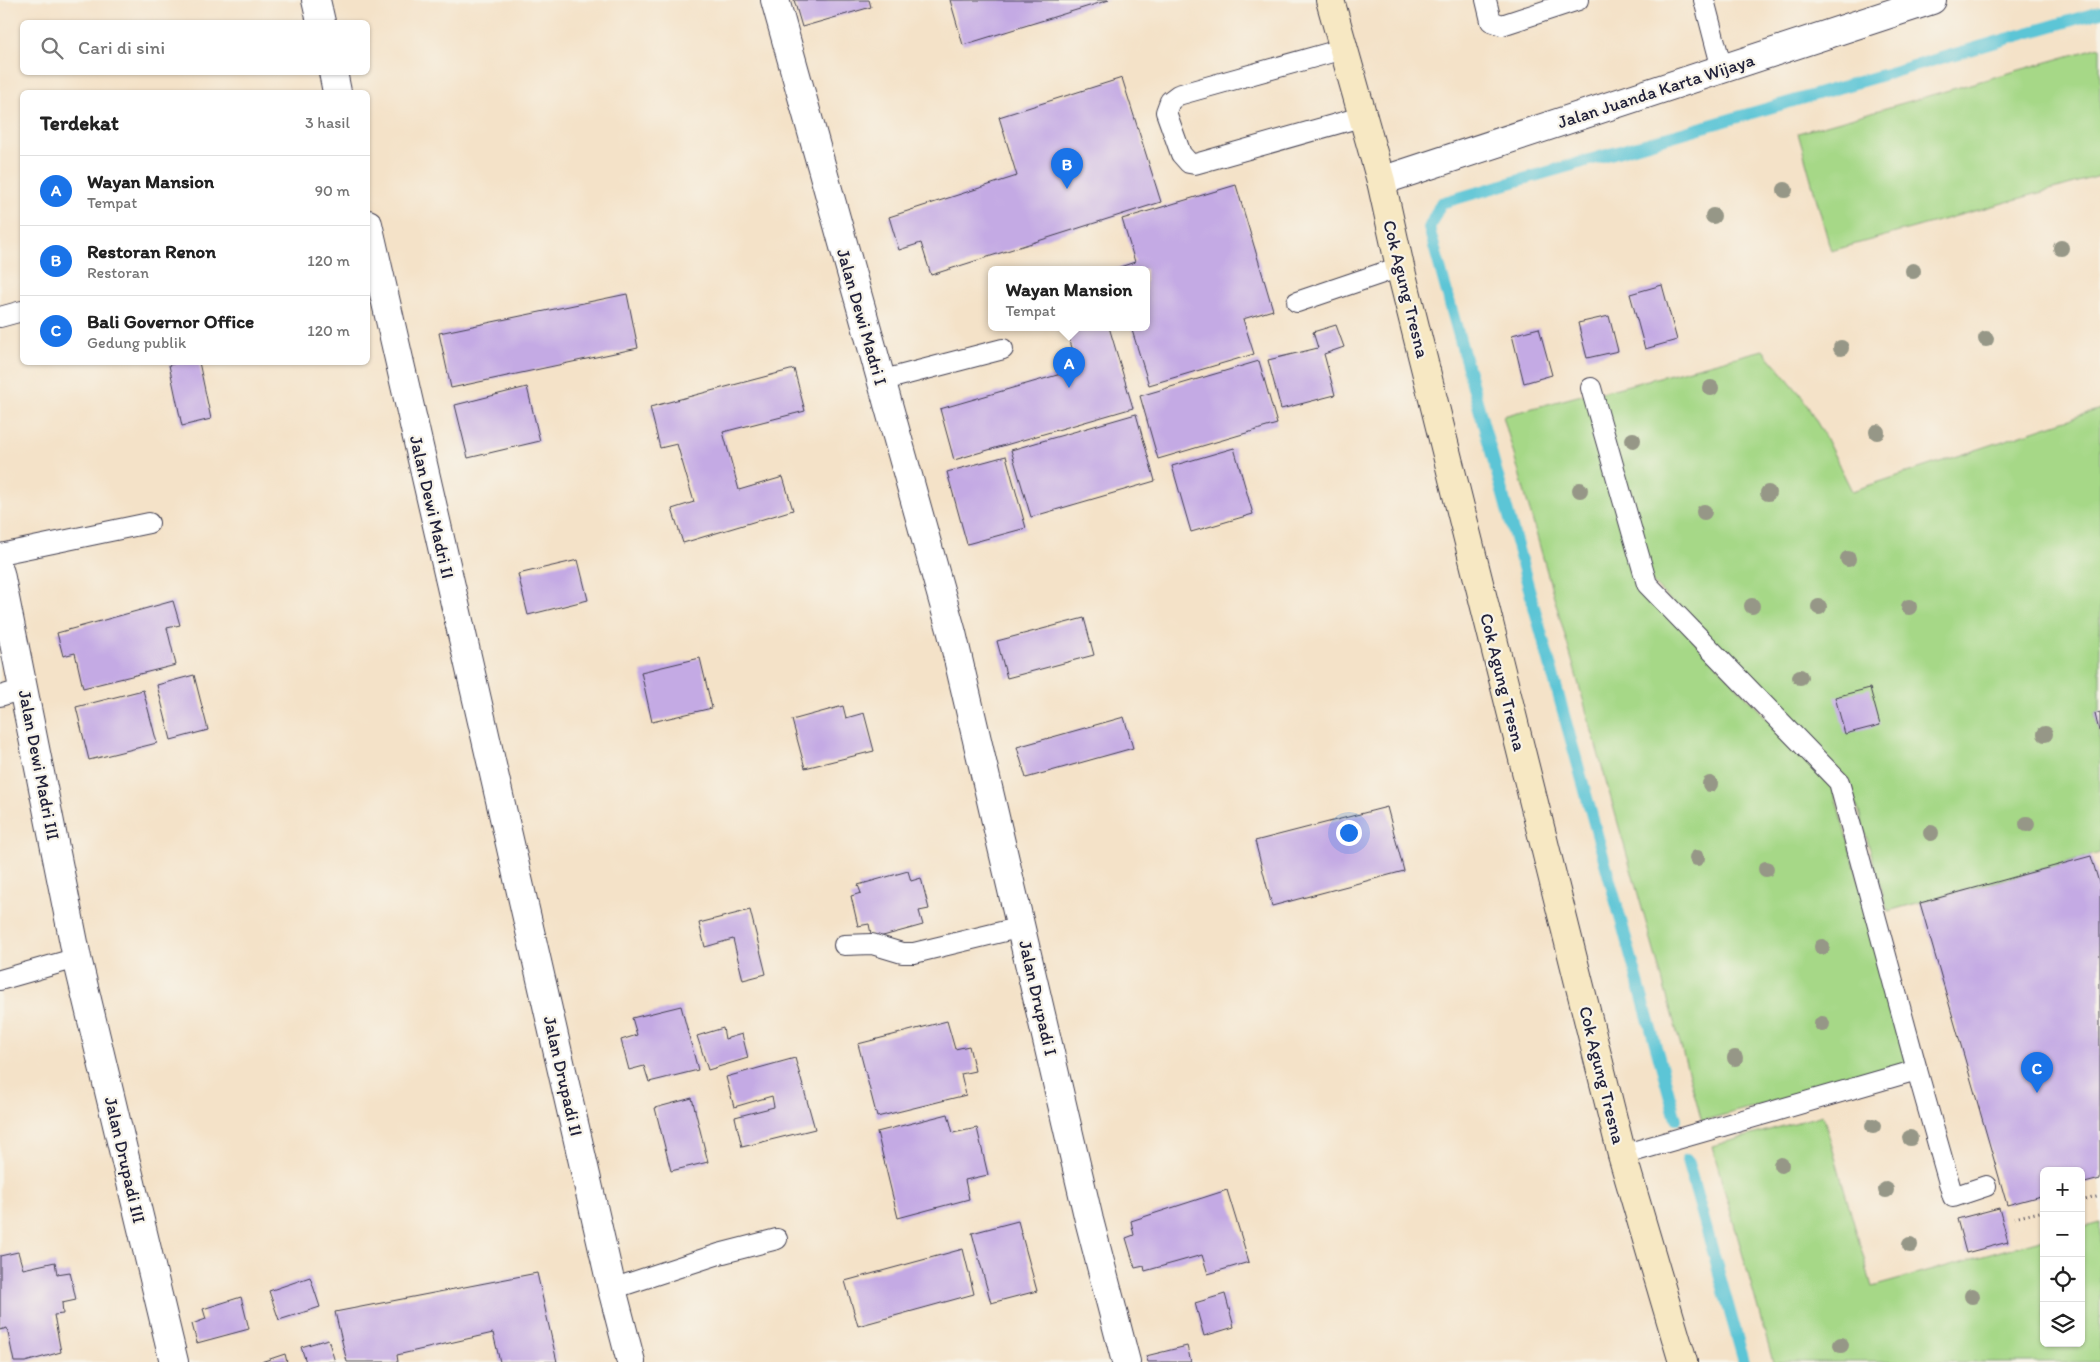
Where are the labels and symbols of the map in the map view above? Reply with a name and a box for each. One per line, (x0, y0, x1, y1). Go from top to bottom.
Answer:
street label: Jalan Juanda Karta Wijaya (1555, 49, 1758, 133)
pin: B (1051, 148, 1083, 189)
street label: Cok Agung Tresna (1378, 218, 1434, 361)
street label: Jalan Dewi Madri I (832, 246, 892, 388)
pin: A (1053, 347, 1085, 388)
street label: Jalan Dewi Madri II (405, 433, 459, 581)
street label: Cok Agung Tresna (1475, 611, 1531, 754)
street label: Jalan Dewi Madri III (14, 688, 64, 842)
your location (1336, 820, 1362, 846)
street label: Jalan Drupadi I (1014, 938, 1062, 1058)
street label: Cok Agung Tresna (1574, 1004, 1630, 1147)
street label: Jalan Drupadi II (539, 1014, 587, 1138)
pin: C (2021, 1052, 2053, 1093)
street label: Jalan Drupadi III (100, 1095, 150, 1225)

